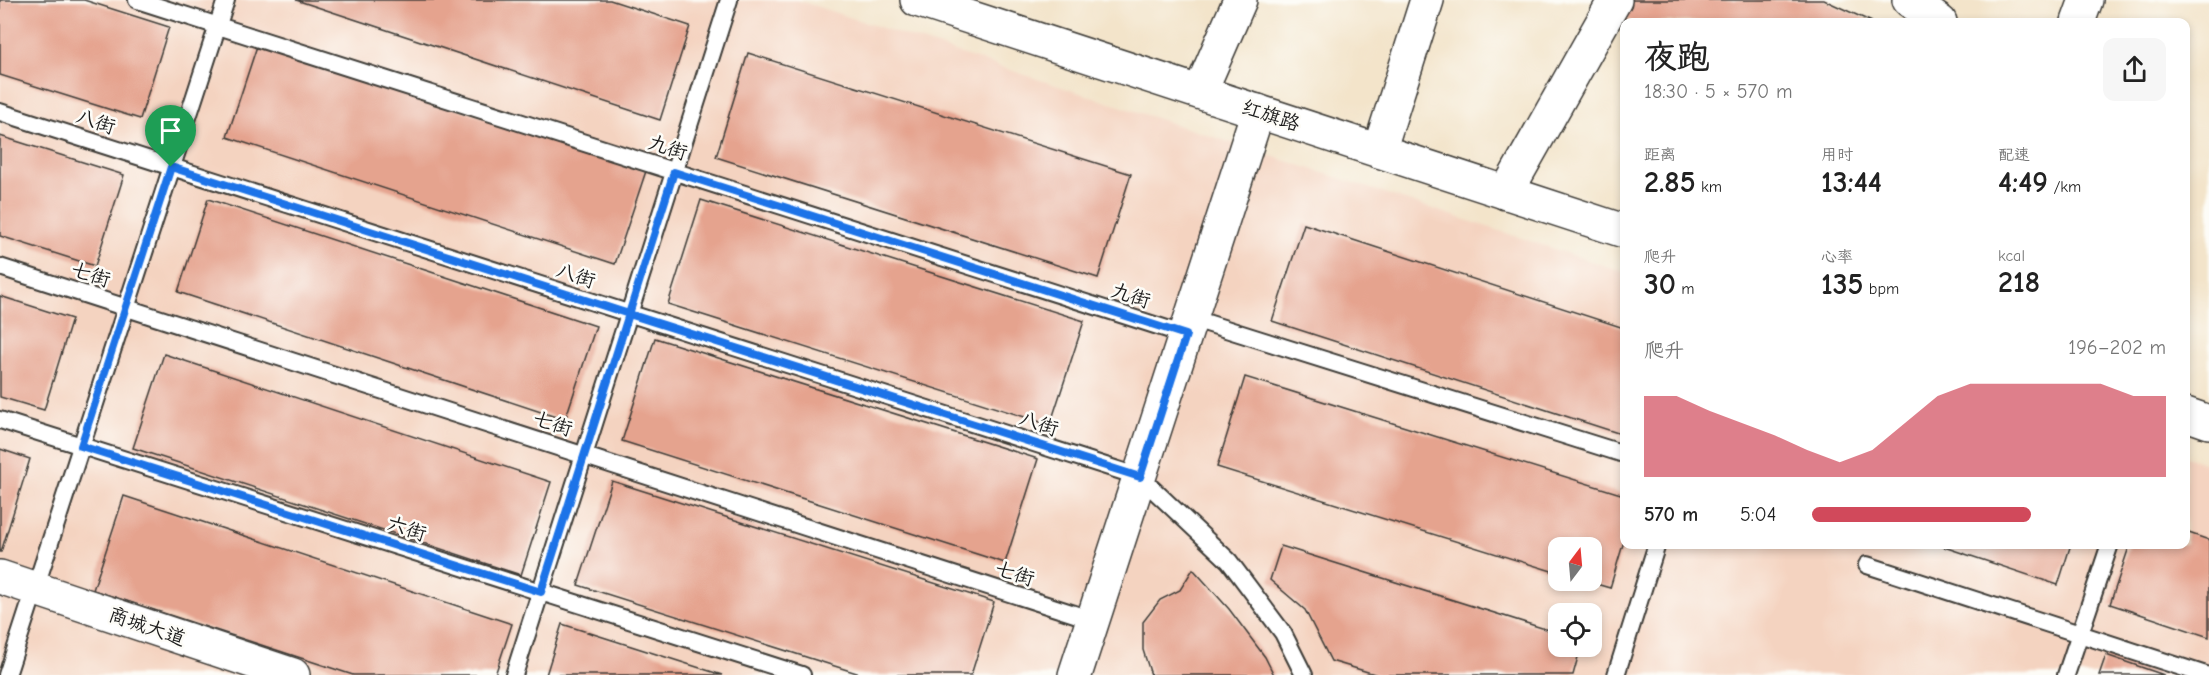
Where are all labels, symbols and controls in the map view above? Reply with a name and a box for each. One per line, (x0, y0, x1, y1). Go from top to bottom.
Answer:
text: 夜跑 (1644, 38, 1710, 76)
button: share (2103, 38, 2166, 101)
text: 18:30 · 5 × 570 m (1644, 80, 1792, 103)
street label: 红旗路 (1239, 95, 1304, 136)
street label: 八街 (73, 104, 118, 139)
pin (145, 105, 196, 167)
icon: arrive (154, 114, 187, 147)
street label: 九街 (645, 130, 690, 165)
text: 距离 (1644, 146, 1676, 164)
text: 用时 (1821, 146, 1853, 164)
text: 配速 (1998, 146, 2030, 164)
text: 2.85 (1644, 165, 1696, 200)
text: 13:44 (1821, 165, 1882, 200)
text: 4:49 (1998, 165, 2048, 200)
text: km (1696, 178, 1722, 196)
text: /km (2048, 178, 2081, 196)
text: kcal (1998, 247, 2025, 265)
text: 爬升 (1644, 248, 1676, 266)
text: 心率 (1821, 248, 1853, 266)
street label: 七街 (68, 257, 113, 292)
street label: 八街 (553, 258, 598, 293)
text: 218 (1998, 265, 2040, 300)
text: 30 (1644, 267, 1676, 302)
text: 135 (1821, 267, 1864, 302)
street label: 九街 (1108, 278, 1153, 313)
text: m (1676, 280, 1695, 298)
text: bpm (1864, 280, 1899, 298)
text: 196–202 m (2068, 336, 2166, 359)
text: 爬升 (1644, 339, 1684, 362)
street label: 七街 (530, 406, 575, 441)
street label: 八街 (1016, 406, 1061, 441)
text: 570 m (1644, 503, 1698, 526)
text: 5:04 (1740, 503, 1776, 526)
street label: 六街 (384, 511, 429, 546)
north arrow (1548, 537, 1602, 591)
map controls (1548, 537, 1602, 657)
street label: 七街 (992, 556, 1037, 591)
street label: 商城大道 (105, 603, 188, 650)
button: locate (1548, 603, 1602, 657)

